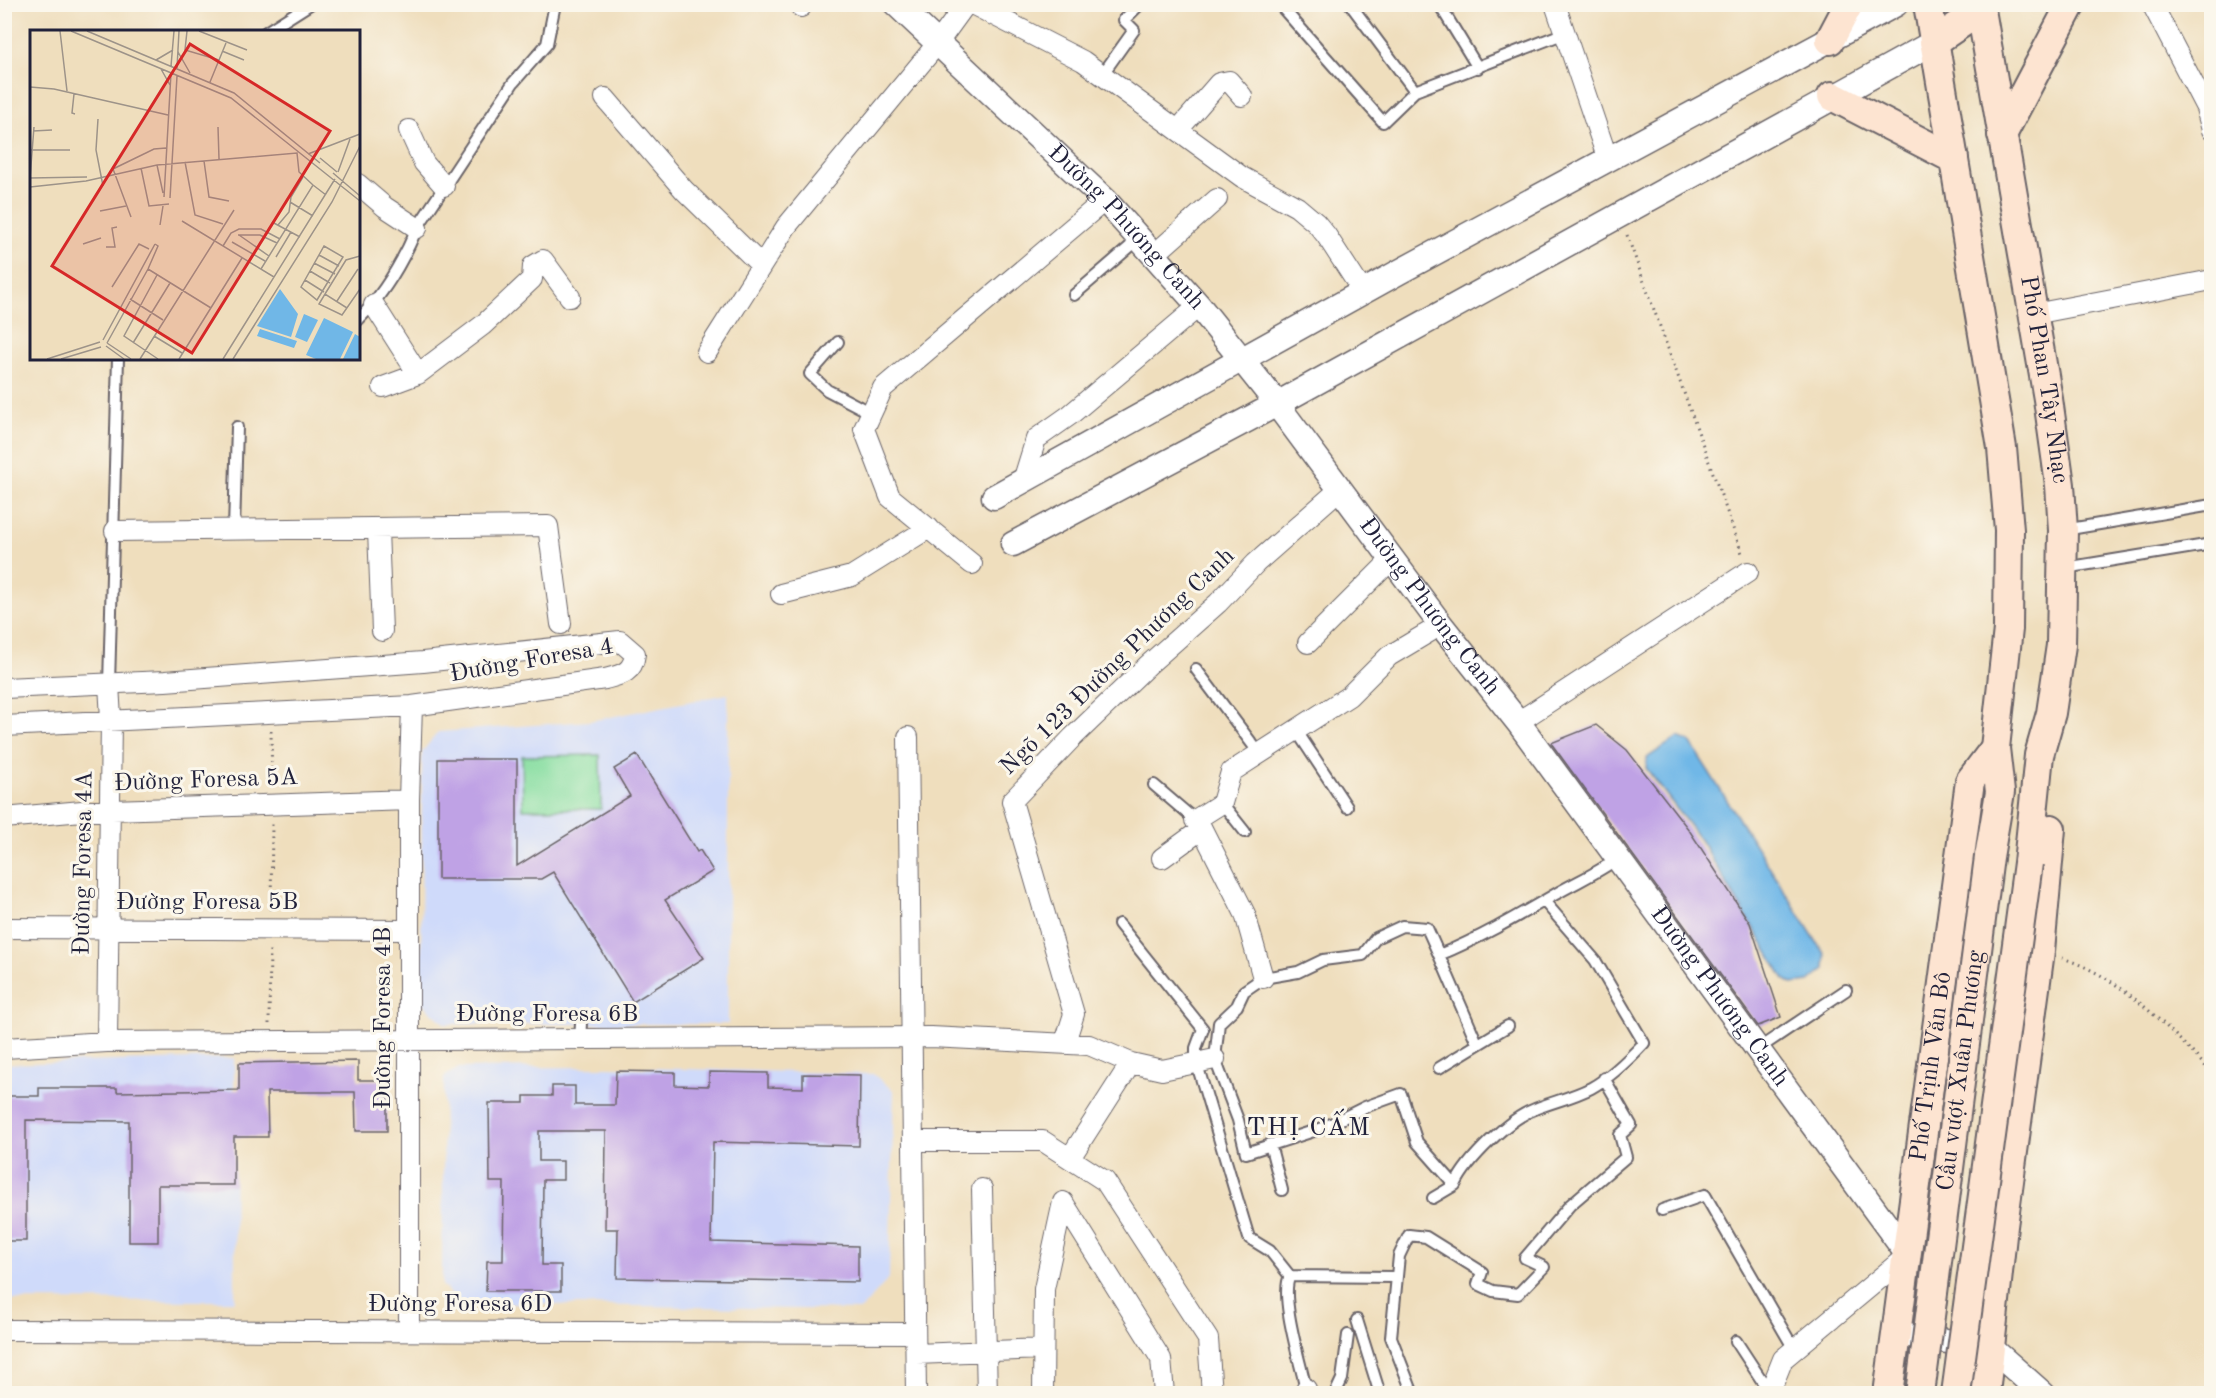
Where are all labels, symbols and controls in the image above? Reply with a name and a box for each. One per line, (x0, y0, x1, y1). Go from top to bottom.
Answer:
inset map (30, 30, 360, 360)
street label: Đường Phương Canh (1043, 141, 1209, 315)
street label: Phố Phan Tây Nhạc (2015, 274, 2072, 485)
street label: Đường Phương Canh (1354, 514, 1504, 700)
street label: Ngõ 123 Đường Phương Canh (996, 544, 1240, 780)
street label: Đường Foresa 4 (448, 635, 616, 687)
street label: Đường Foresa 5A (113, 766, 299, 796)
street label: Đường Foresa 4A (70, 771, 98, 955)
street label: Đường Foresa 5B (116, 891, 298, 915)
street label: Đường Phương Canh (1645, 902, 1793, 1091)
street label: Đường Foresa 4B (372, 927, 396, 1109)
street label: Cầu vượt Xuân Phương (1934, 949, 1989, 1192)
street label: Phố Trịnh Văn Bô (1907, 970, 1956, 1163)
street label: Đường Foresa 6B (456, 1003, 638, 1027)
district label: THỊ CẤM (1247, 1108, 1371, 1141)
street label: Đường Foresa 6D (368, 1293, 552, 1317)

